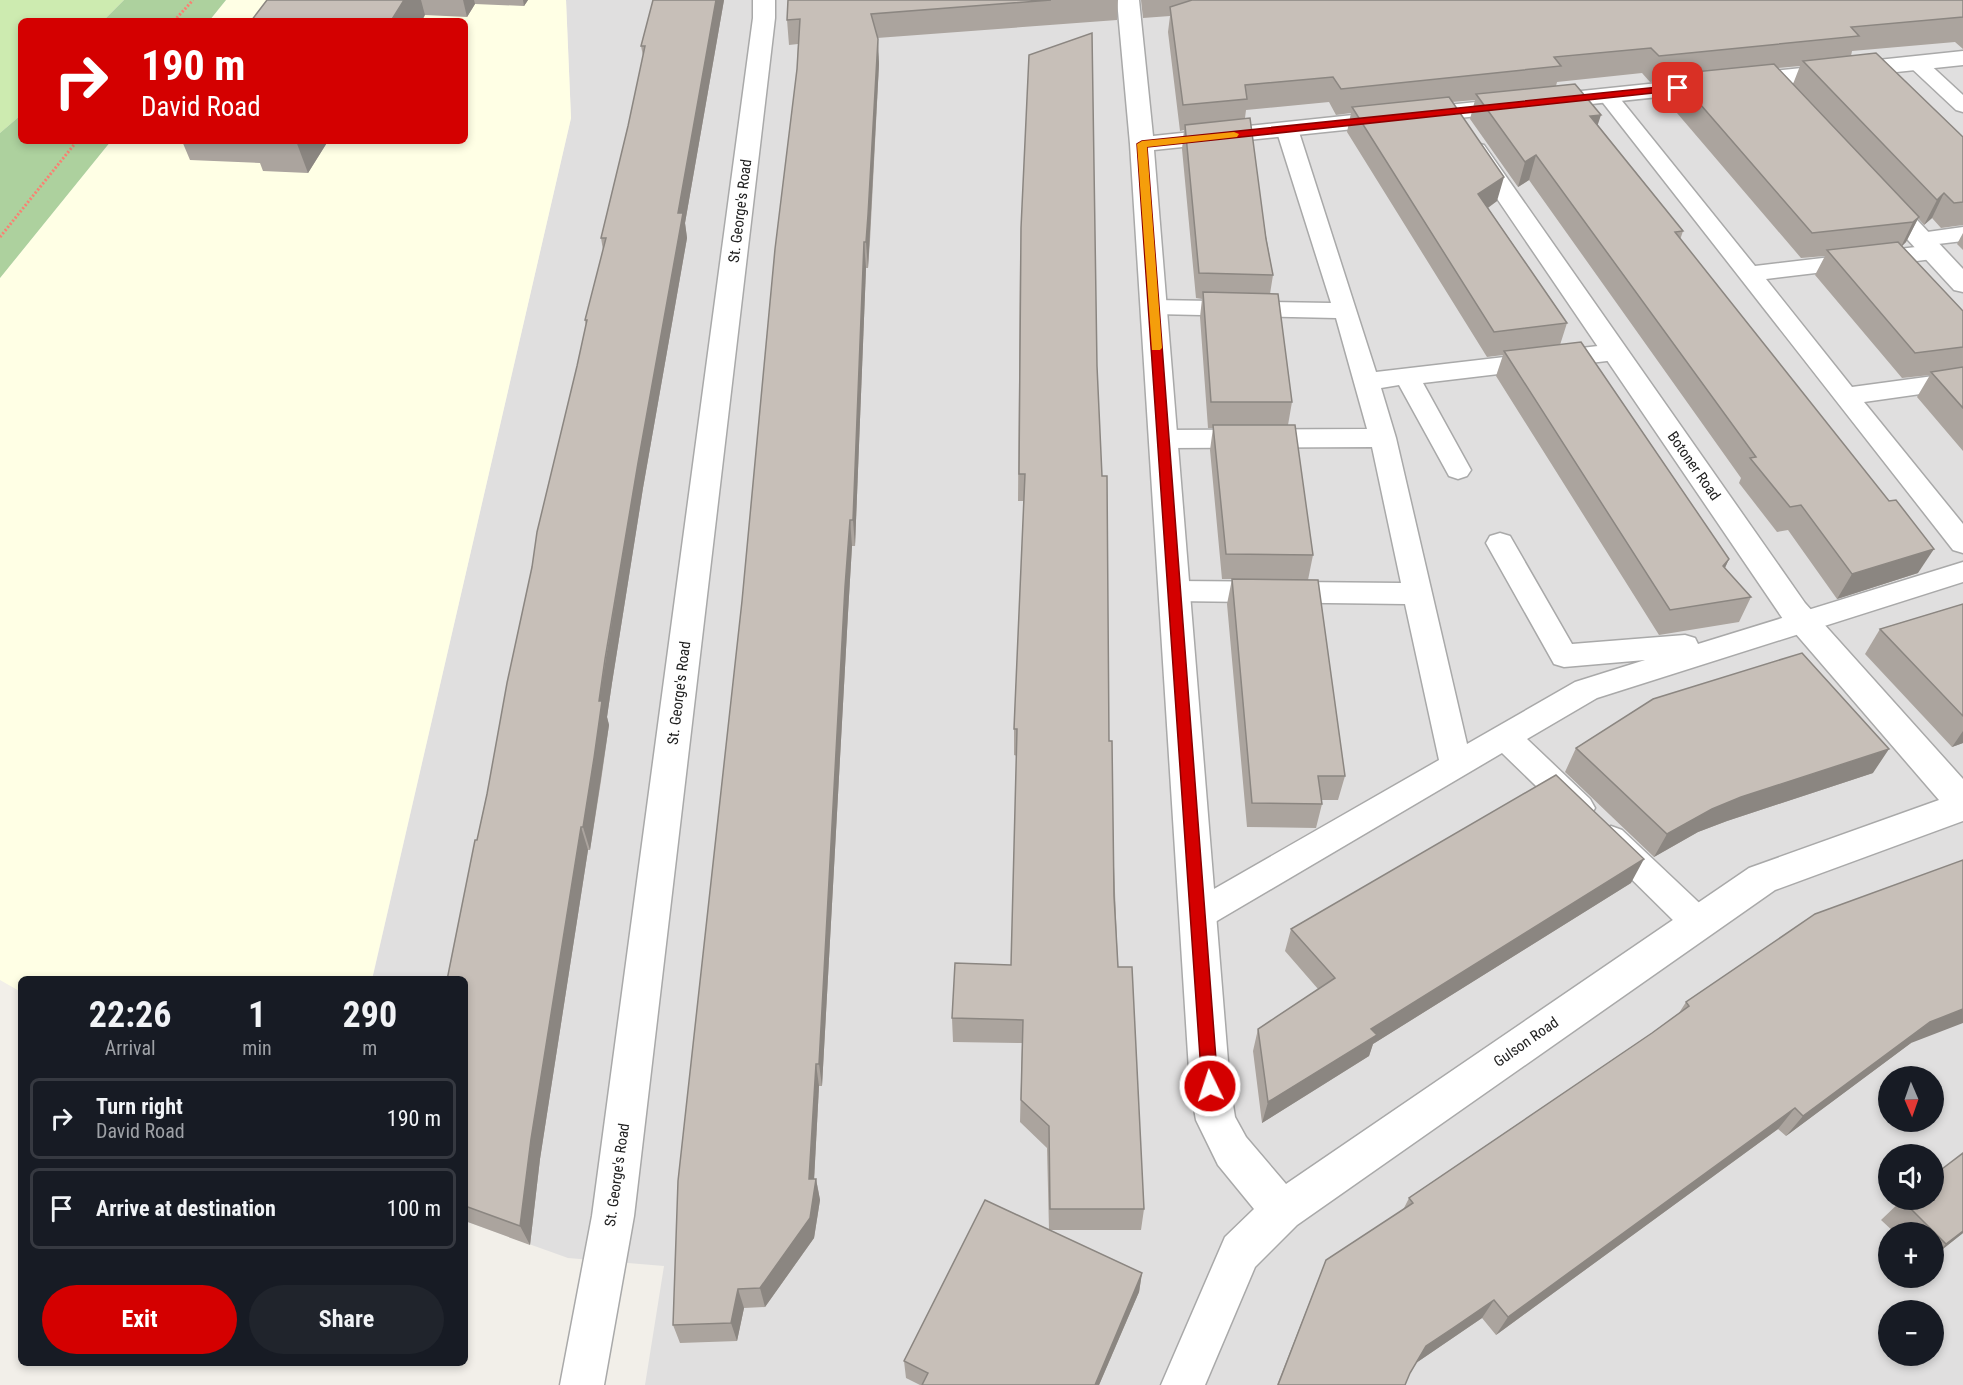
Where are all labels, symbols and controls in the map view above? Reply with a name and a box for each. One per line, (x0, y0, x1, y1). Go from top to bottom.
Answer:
text: 190 m (141, 41, 246, 90)
icon: right (42, 42, 120, 120)
pin (1652, 62, 1703, 113)
icon: arrive (1661, 71, 1694, 104)
text: David Road (141, 91, 261, 123)
street label: St. George's Road (725, 158, 755, 264)
street label: Botoner Road (1664, 428, 1724, 504)
street label: St. George's Road (664, 640, 694, 746)
text: 22:26 (89, 994, 171, 1036)
text: 1 (248, 994, 266, 1036)
text: 290 (343, 994, 397, 1036)
street label: Gulson Road (1490, 1013, 1562, 1071)
text: Arrival (105, 1036, 156, 1060)
text: min (242, 1036, 272, 1060)
text: m (362, 1036, 377, 1060)
position arrow (1178, 1054, 1242, 1118)
north arrow (1878, 1066, 1944, 1132)
map controls (1878, 1066, 1944, 1366)
text: Turn right (96, 1094, 183, 1119)
icon: right (45, 1102, 78, 1135)
text: 190 m (387, 1106, 441, 1131)
text: David Road (96, 1119, 185, 1143)
street label: St. George's Road (601, 1122, 633, 1228)
button: sound (1878, 1144, 1944, 1210)
icon: arrive (45, 1192, 78, 1225)
text: Arrive at destination (96, 1196, 276, 1221)
text: 100 m (387, 1196, 441, 1221)
button: + (1878, 1222, 1944, 1288)
button: Exit (42, 1285, 237, 1354)
button: Share (249, 1285, 444, 1354)
button: − (1878, 1300, 1944, 1366)

